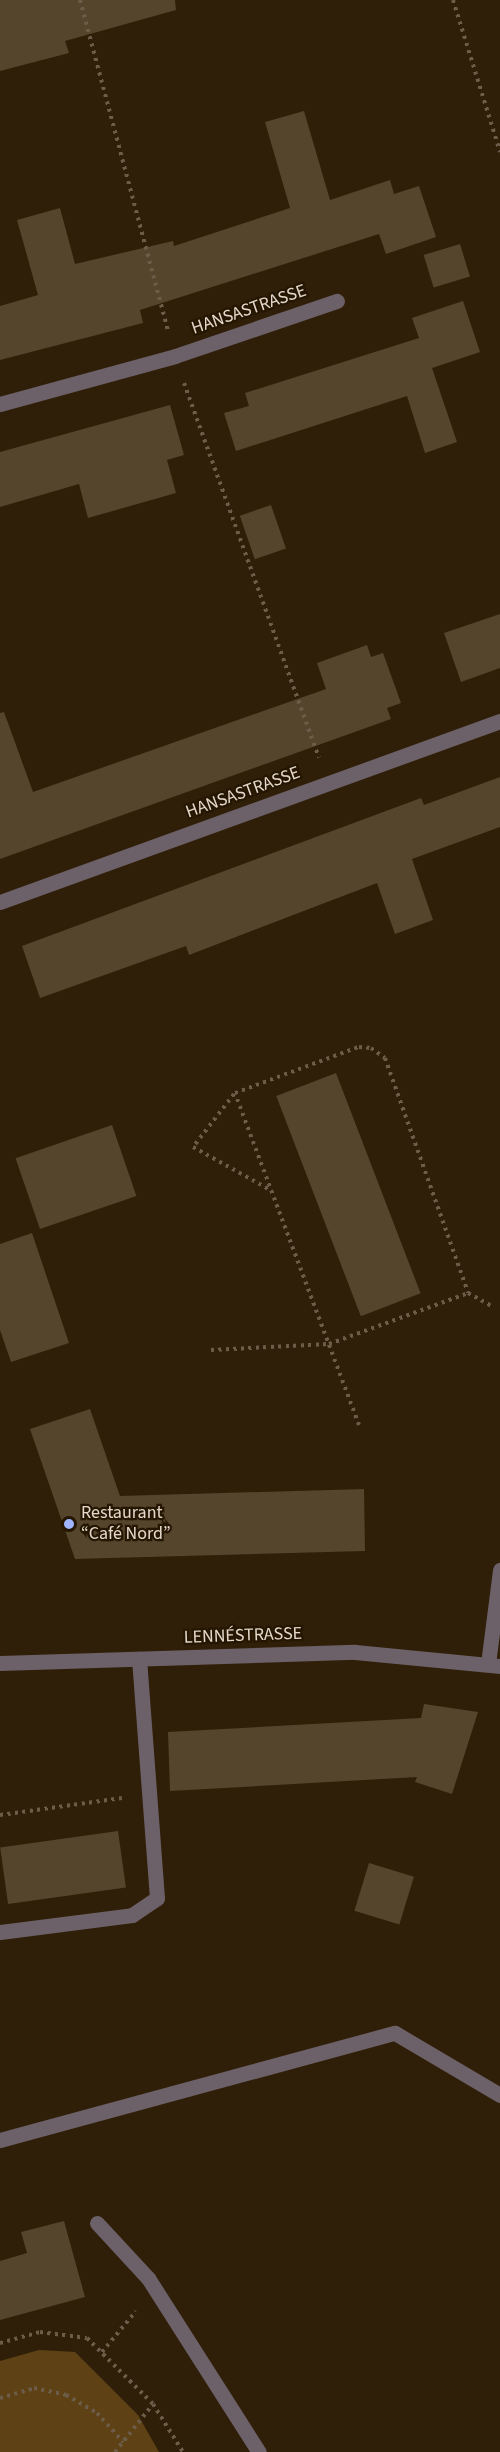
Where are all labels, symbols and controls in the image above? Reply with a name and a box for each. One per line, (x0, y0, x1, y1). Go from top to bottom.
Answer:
street label: HANSASTRASSE (189, 280, 309, 340)
street label: HANSASTRASSE (183, 762, 303, 824)
place label: Restaurant “Café Nord” (81, 1503, 171, 1546)
marker: Restaurant “Café Nord” (62, 1517, 76, 1531)
street label: LENNÉSTRASSE (183, 1623, 303, 1649)

